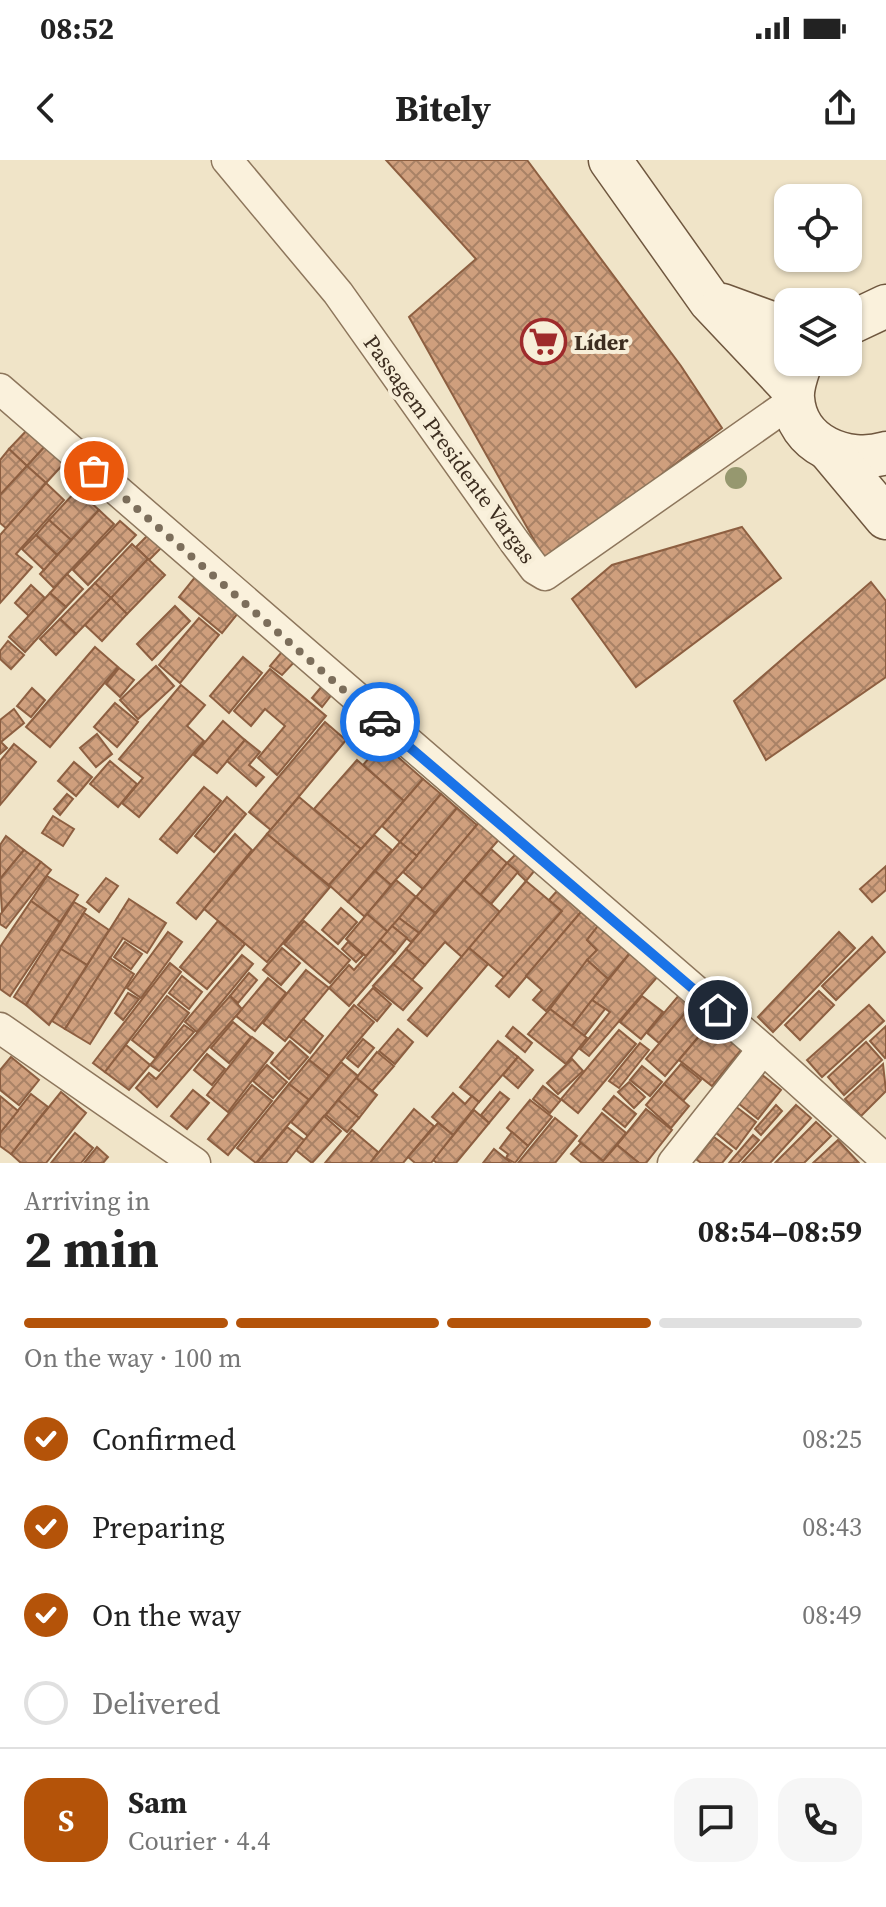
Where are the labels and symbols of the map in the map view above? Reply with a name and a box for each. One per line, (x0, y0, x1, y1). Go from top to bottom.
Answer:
supermarket icon: Líder (519, 318, 567, 366)
place label: Líder (574, 327, 629, 357)
street label: Passagem Presidente Vargas (357, 329, 543, 569)
pin (60, 437, 128, 505)
courier (340, 682, 420, 762)
pin (684, 976, 752, 1044)

